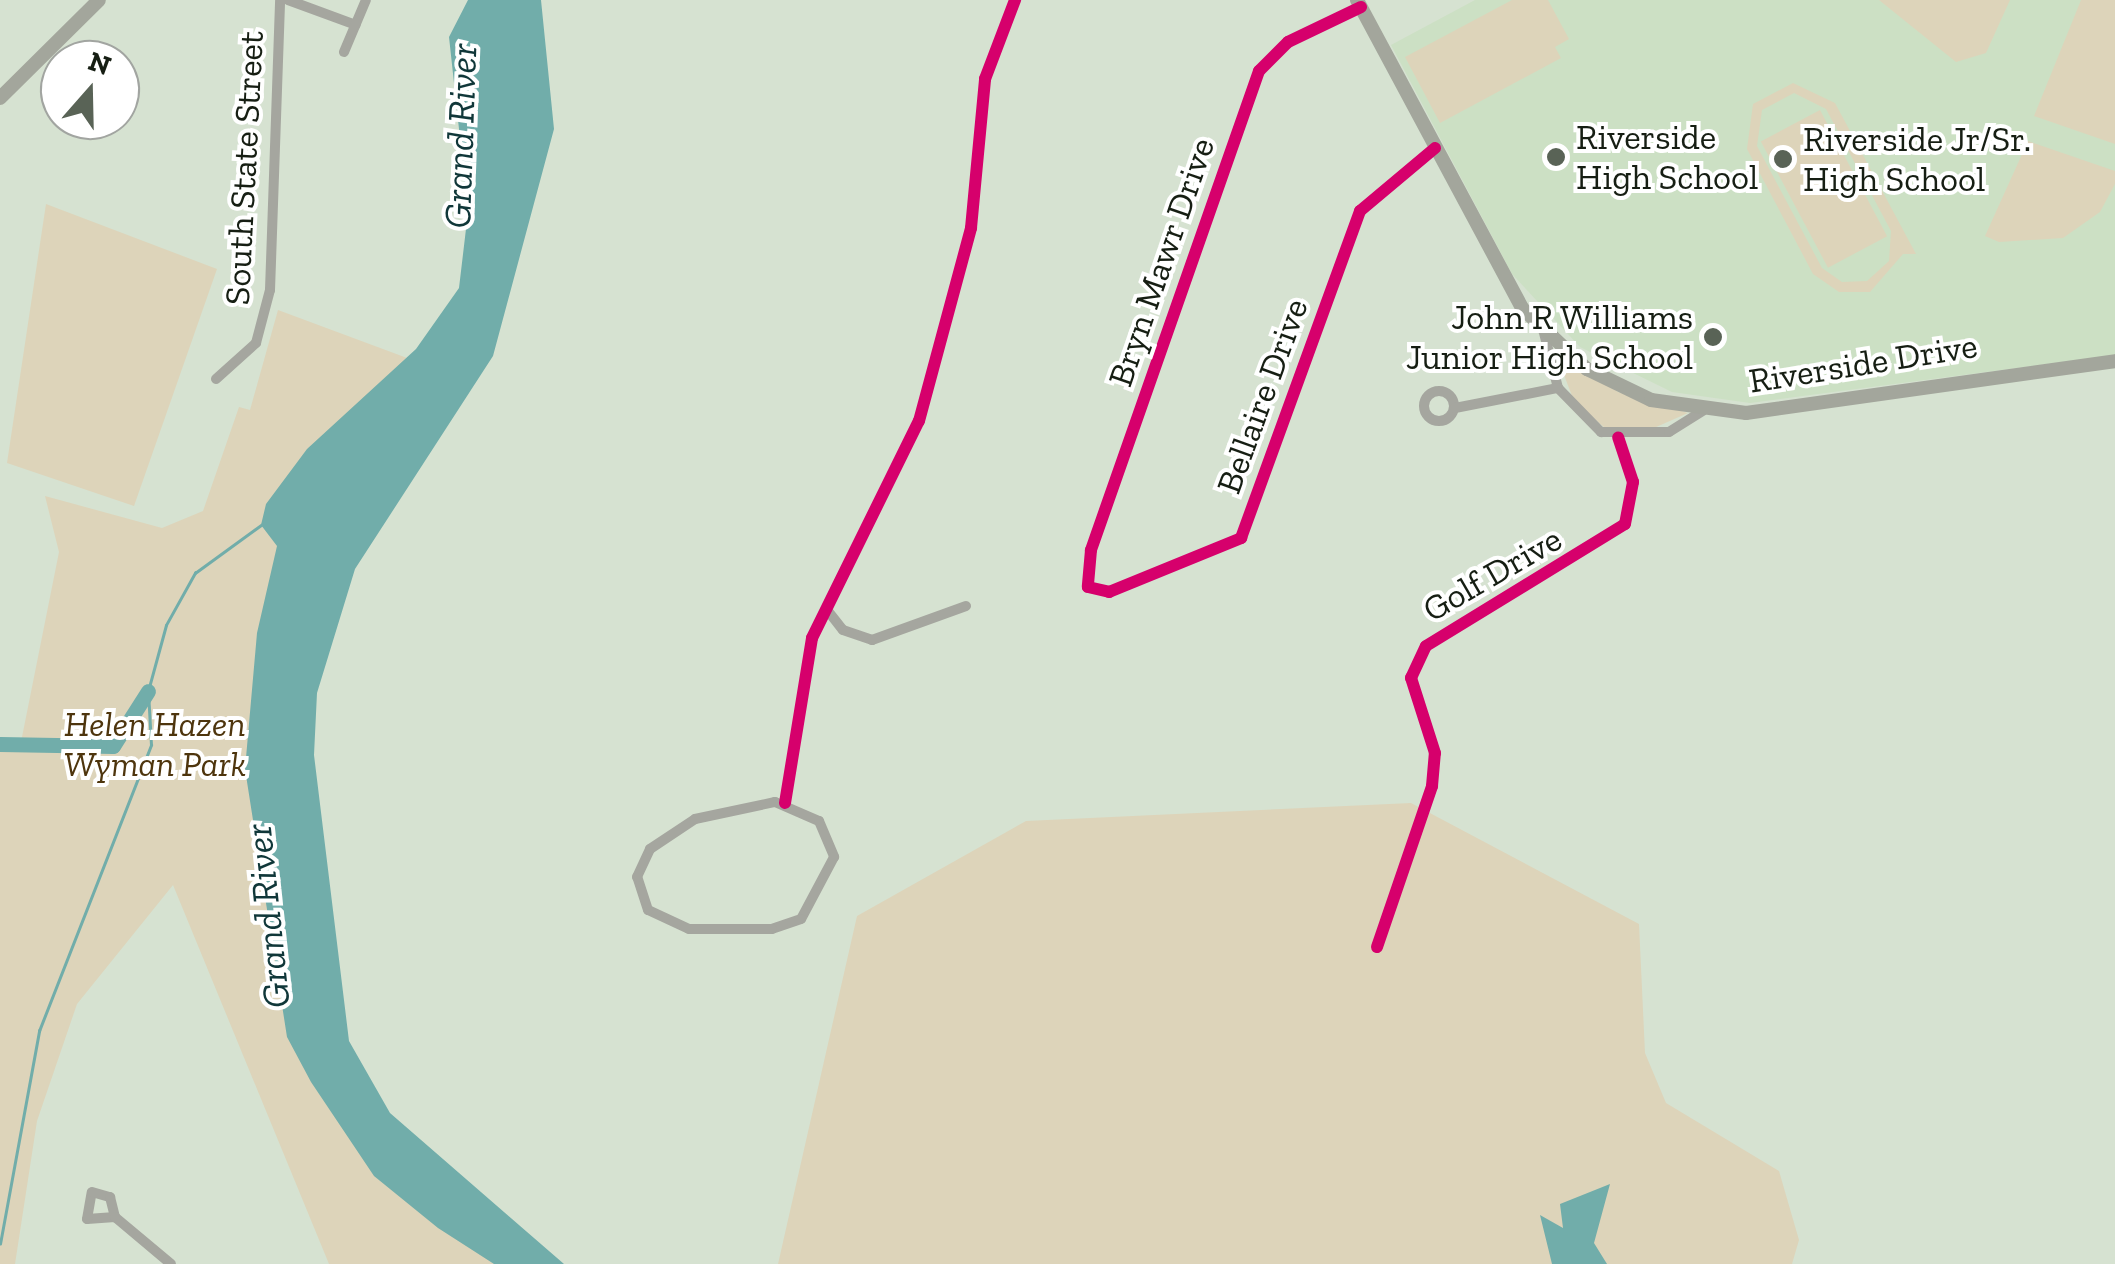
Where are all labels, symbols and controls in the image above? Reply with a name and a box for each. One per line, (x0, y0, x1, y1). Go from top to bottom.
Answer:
street label: South State Street (216, 30, 272, 306)
north arrow (40, 40, 140, 140)
water label: Grand River (435, 43, 487, 229)
text: N (84, 44, 115, 82)
place label: Riverside High School (1576, 116, 1759, 198)
place label: Riverside Jr/Sr. High School (1803, 118, 2032, 200)
street label: Bryn Mawr Drive (1099, 132, 1223, 392)
marker: Riverside High School (1545, 146, 1567, 168)
marker: Riverside Jr/Sr. High School (1772, 148, 1794, 170)
street label: Bellaire Drive (1207, 293, 1317, 499)
place label: John R Williams Junior High School (1405, 296, 1693, 378)
street label: Riverside Drive (1746, 324, 1980, 402)
marker: John R Williams Junior High School (1702, 326, 1724, 348)
street label: Golf Drive (1415, 518, 1569, 630)
park label: Helen Hazen Wyman Park (64, 703, 246, 785)
water label: Grand River (236, 822, 300, 1010)

